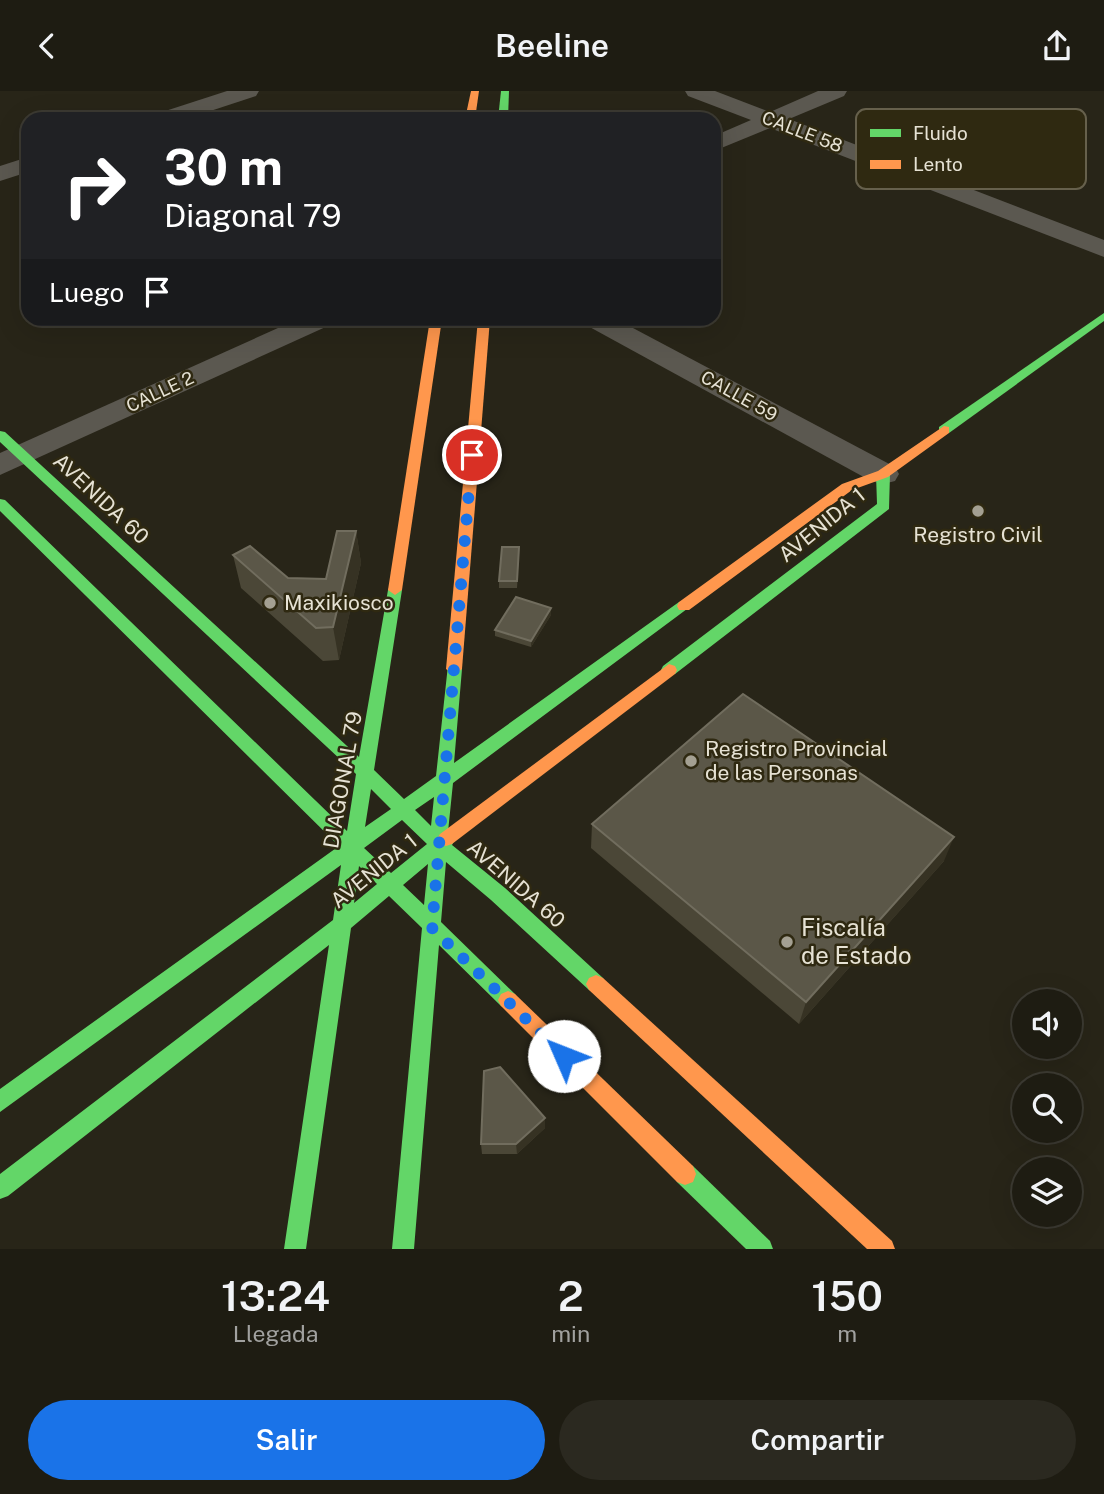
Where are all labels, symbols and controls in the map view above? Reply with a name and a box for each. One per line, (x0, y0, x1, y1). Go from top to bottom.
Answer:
icon: back (28, 27, 66, 65)
text: Beeline (495, 27, 609, 64)
icon: share (1038, 27, 1076, 65)
street label: CALLE 58 (759, 107, 845, 156)
legend (856, 109, 1086, 189)
text: Fluido (913, 122, 968, 144)
text: 30 m (164, 138, 283, 196)
icon: right (49, 140, 140, 231)
text: Lento (913, 153, 963, 175)
text: Diagonal 79 (164, 197, 341, 234)
icon: arrive (138, 273, 176, 311)
text: Luego (49, 277, 124, 308)
street label: CALLE 59 (697, 366, 781, 425)
street label: CALLE 2 (123, 367, 197, 416)
pin (442, 425, 502, 485)
icon: arrive (453, 436, 491, 474)
street label: AVENIDA 60 (48, 448, 154, 549)
street label: AVENIDA 1 (773, 482, 870, 567)
marker: Registro Civil (970, 503, 986, 519)
place label: Registro Civil (913, 522, 1043, 547)
place label: Maxikiosco (284, 590, 394, 615)
marker: Maxikiosco (262, 595, 278, 611)
street label: DIAGONAL 79 (318, 709, 367, 850)
place label: Registro Provincial de las Personas (705, 736, 888, 785)
marker: Registro Provincial de las Personas (683, 753, 699, 769)
street label: AVENIDA 1 (325, 828, 422, 913)
street label: AVENIDA 60 (462, 834, 570, 933)
place label: Fiscalía de Estado (801, 913, 912, 969)
marker: Fiscalía de Estado (779, 934, 795, 950)
map controls (1012, 989, 1082, 1227)
button: sound (1012, 989, 1082, 1059)
position arrow (527, 1019, 601, 1093)
button: search (1012, 1073, 1082, 1143)
button: layers (1012, 1157, 1082, 1227)
text: 13:24 (221, 1271, 330, 1320)
text: 2 (558, 1271, 584, 1320)
text: 150 (811, 1271, 883, 1320)
text: Llegada (233, 1320, 318, 1347)
text: min (551, 1320, 590, 1347)
text: m (837, 1320, 857, 1347)
button: Salir (28, 1400, 545, 1480)
button: Compartir (559, 1400, 1076, 1480)

